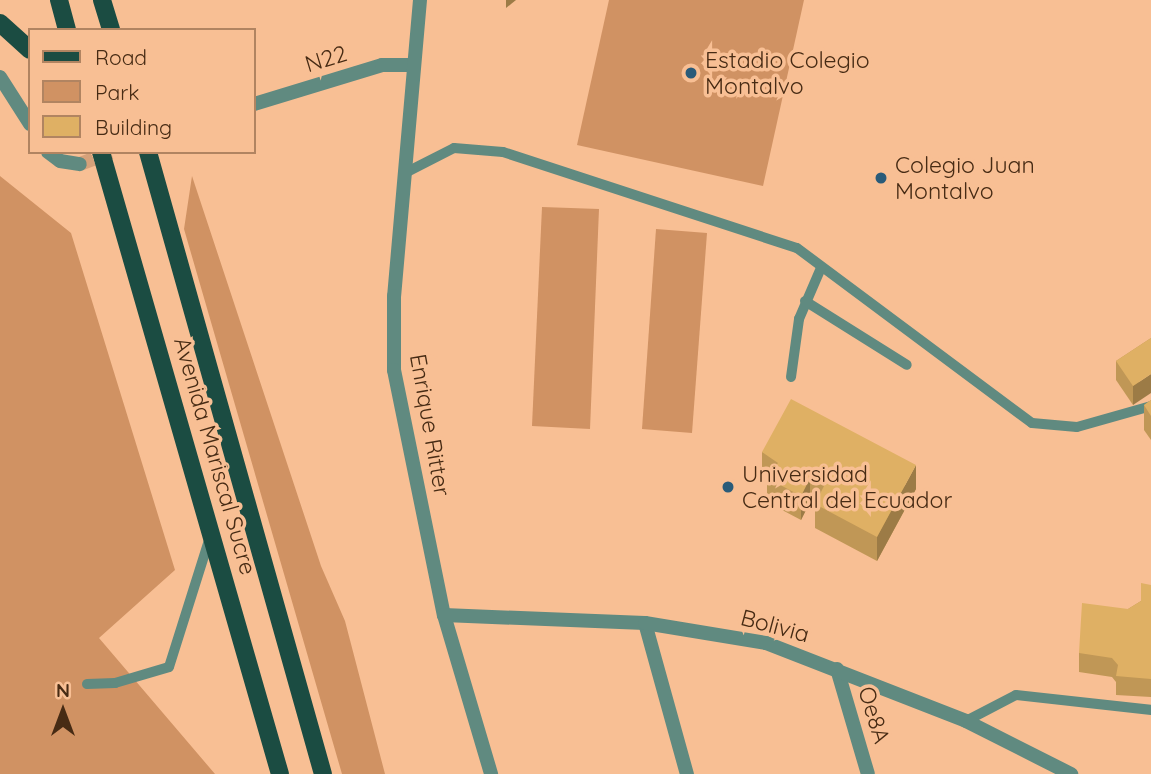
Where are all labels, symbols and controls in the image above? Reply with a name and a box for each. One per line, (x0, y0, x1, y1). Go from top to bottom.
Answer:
legend (28, 28, 256, 154)
street label: N22 (302, 40, 350, 78)
text: Road (95, 44, 147, 70)
place label: Estadio Colegio Montalvo (705, 46, 870, 100)
marker: Estadio Colegio Montalvo (683, 65, 699, 81)
text: Park (95, 79, 139, 105)
text: Building (95, 114, 172, 140)
place label: Colegio Juan Montalvo (895, 151, 1035, 205)
marker: Colegio Juan Montalvo (873, 170, 889, 186)
street label: Avenida Mariscal Sucre (168, 334, 262, 578)
street label: Enrique Ritter (404, 352, 456, 498)
place label: Universidad Central del Ecuador (742, 460, 952, 514)
marker: Universidad Central del Ecuador (720, 479, 736, 495)
street label: Bolivia (738, 604, 812, 648)
north arrow (28, 676, 98, 746)
text: N (56, 678, 70, 702)
street label: Oe8A (852, 683, 896, 747)

